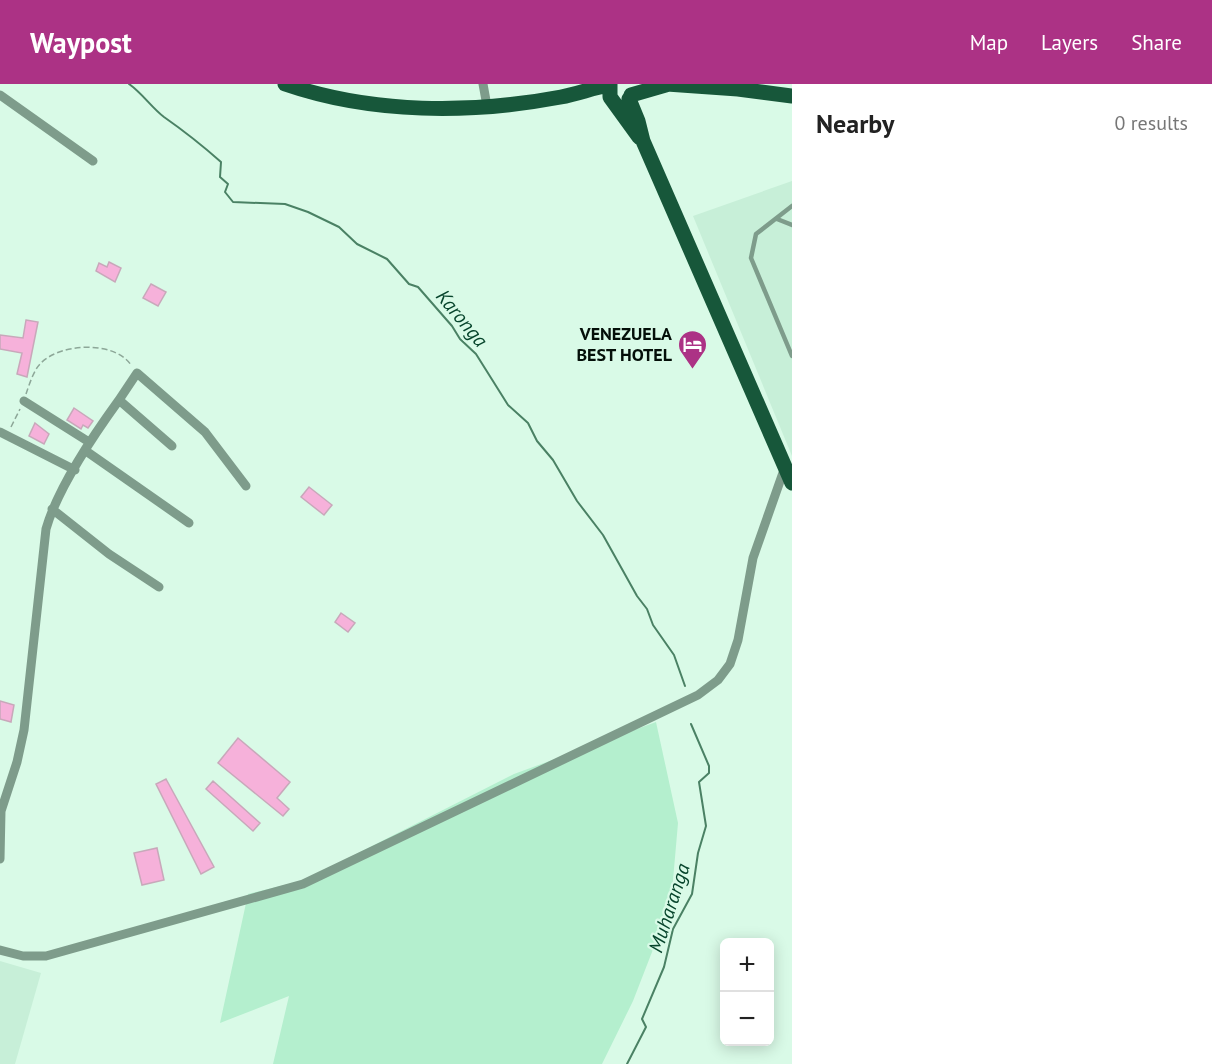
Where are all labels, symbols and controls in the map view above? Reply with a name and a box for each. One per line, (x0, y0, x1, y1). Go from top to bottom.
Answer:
text: Waypost (30, 24, 132, 61)
text: Map (970, 29, 1008, 56)
text: Layers (1041, 29, 1098, 56)
text: Share (1131, 29, 1182, 56)
text: Nearby (816, 107, 894, 140)
text: 0 results (1115, 110, 1188, 136)
water label: Karonga (430, 284, 494, 352)
place label: VENEZUELA BEST HOTEL (576, 322, 673, 366)
hotel icon: VENEZUELA BEST HOTEL (677, 328, 709, 370)
water label: Muharanga (642, 860, 696, 956)
map controls (720, 938, 774, 1046)
button: + (720, 938, 774, 992)
button: − (720, 992, 774, 1046)

